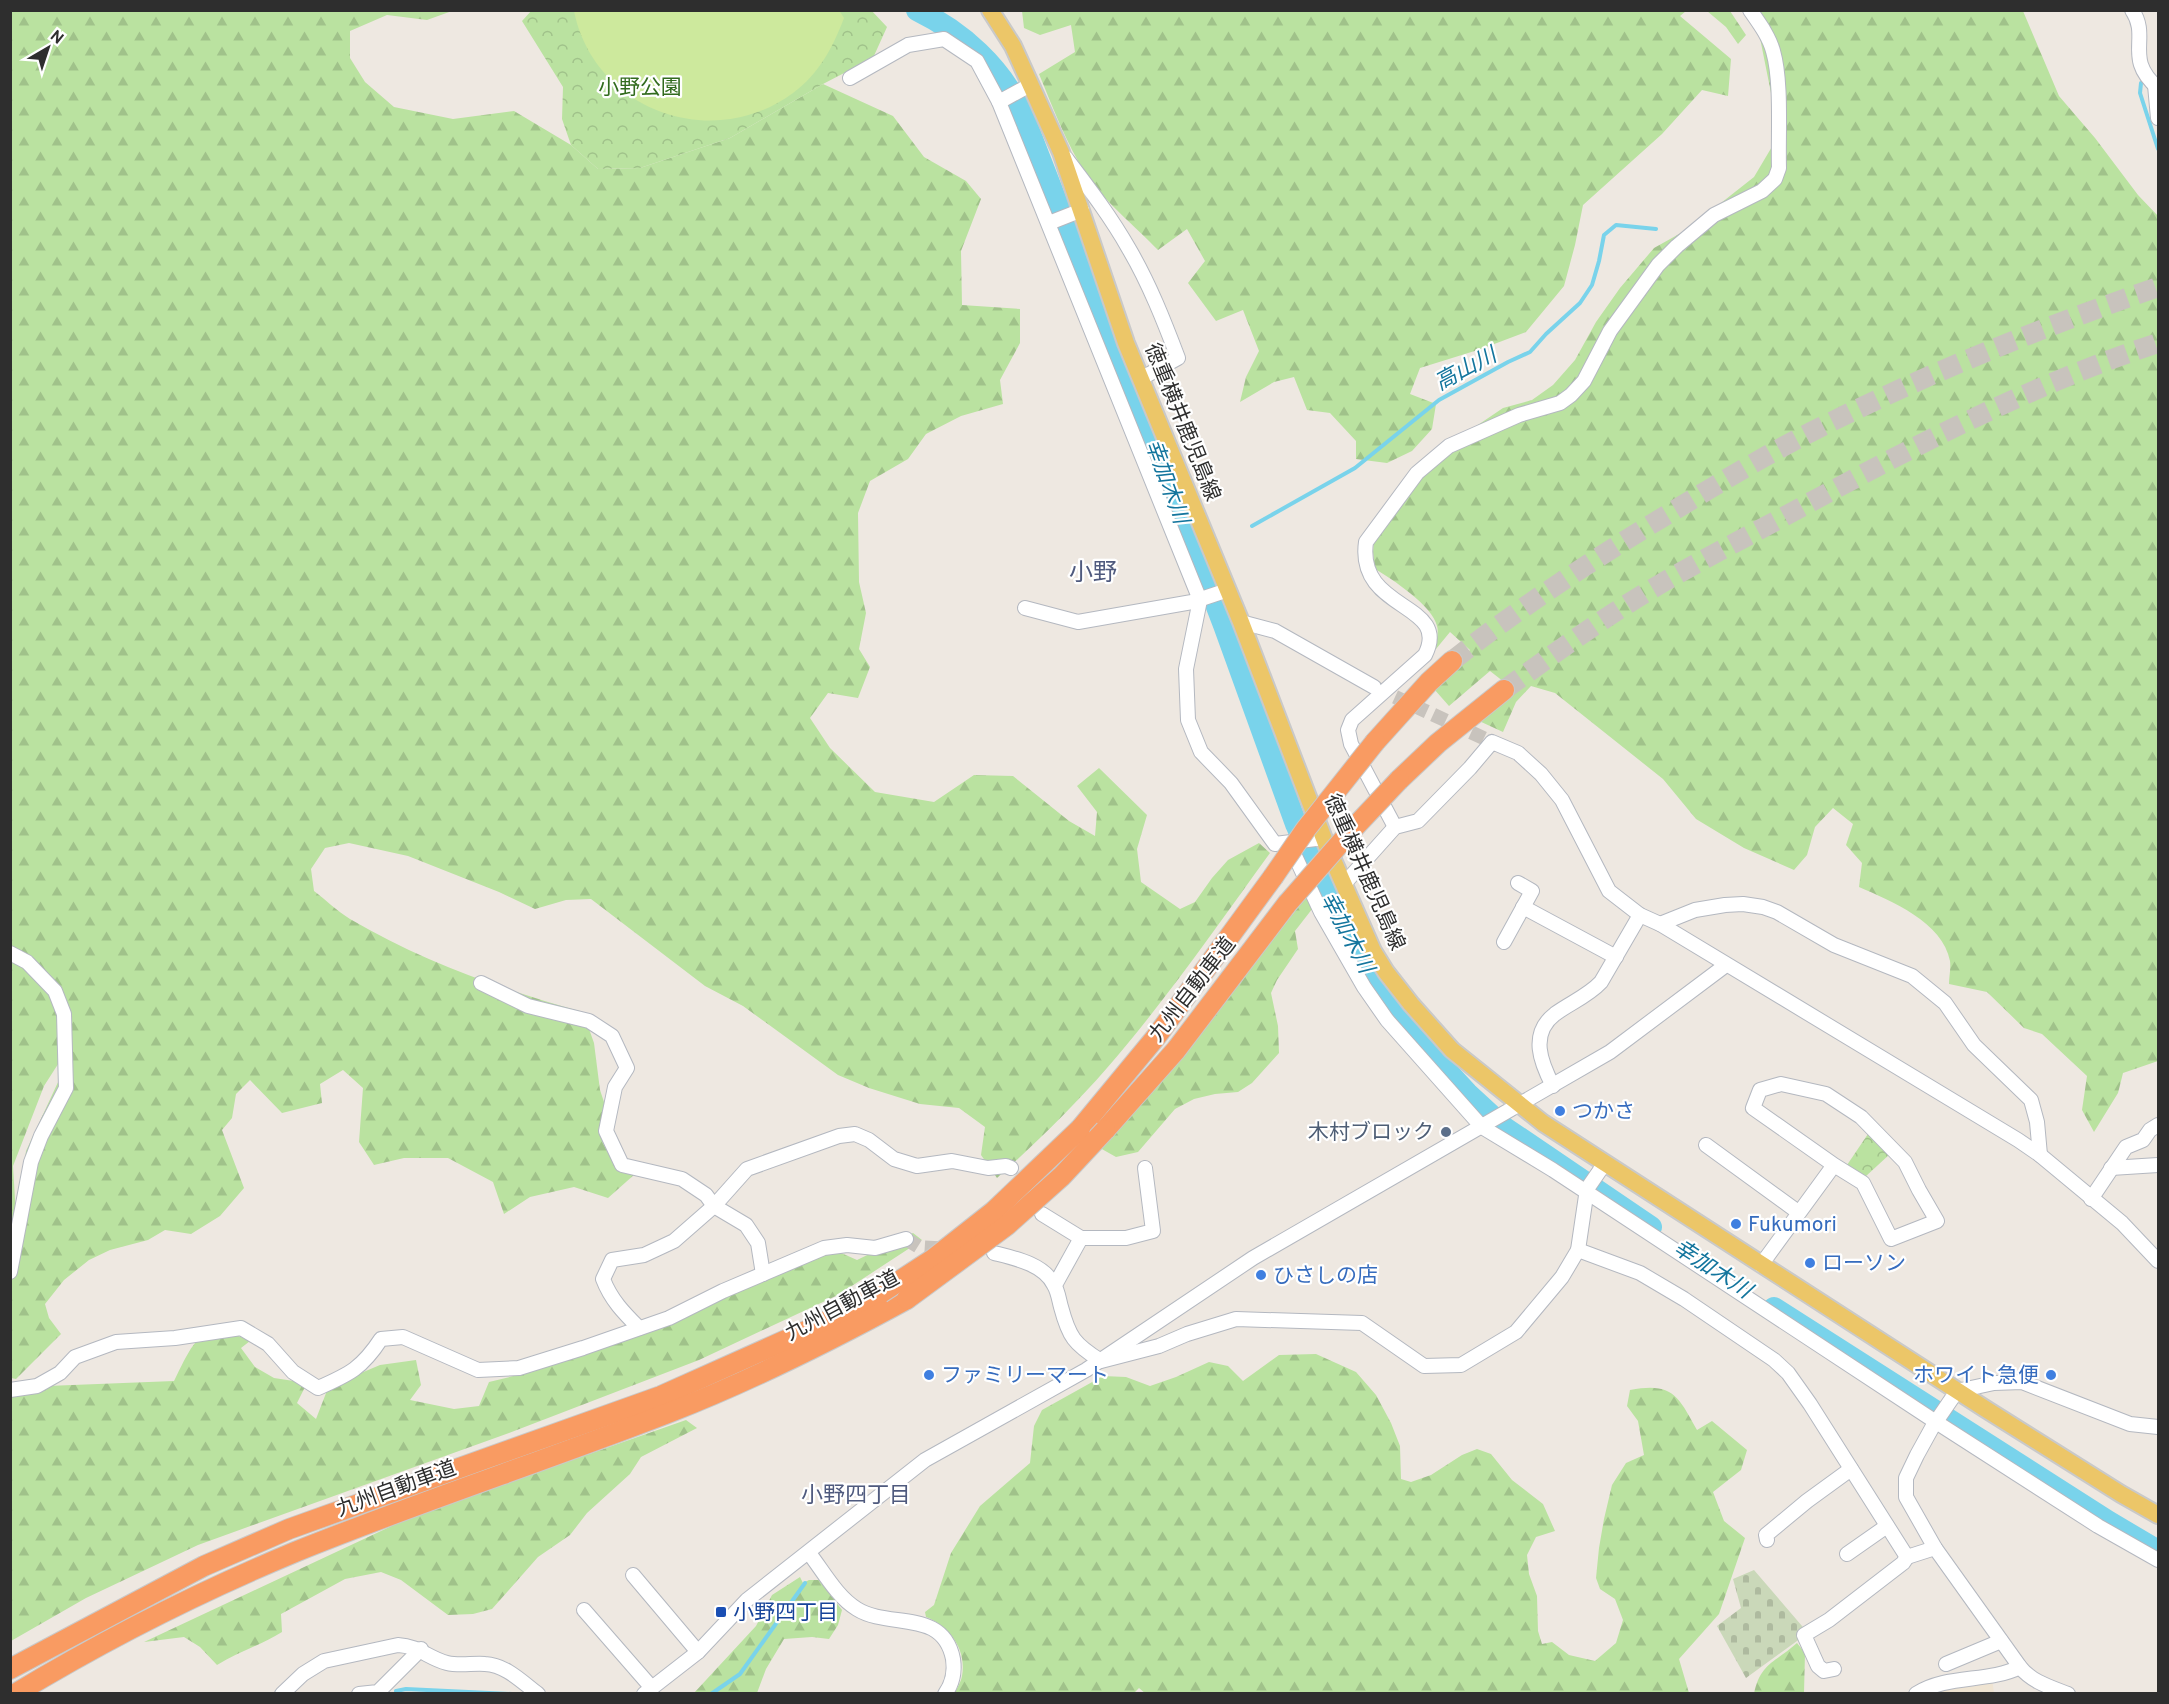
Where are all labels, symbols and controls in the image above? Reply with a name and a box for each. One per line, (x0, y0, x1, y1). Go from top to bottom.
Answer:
north arrow (18, 18, 78, 78)
text: N (45, 27, 67, 49)
park label: 小野公園 (598, 75, 682, 102)
street label: 徳重横井鹿児島線 (1138, 340, 1226, 506)
water label: 高山川 (1431, 342, 1503, 398)
water label: 幸加木川 (1138, 436, 1194, 530)
district label: 小野 (1069, 559, 1117, 589)
street label: 徳重横井鹿児島線 (1317, 790, 1410, 955)
water label: 幸加木川 (1313, 888, 1379, 980)
street label: 九州自動車道 (1144, 932, 1243, 1048)
place label: つかさ (1572, 1099, 1635, 1126)
marker: つかさ (1553, 1104, 1567, 1118)
place label: 木村ブロック (1308, 1120, 1434, 1147)
marker: 木村ブロック (1439, 1125, 1453, 1139)
place label: Fukumori (1748, 1212, 1837, 1239)
marker: Fukumori (1729, 1217, 1743, 1231)
water label: 幸加木川 (1667, 1235, 1758, 1306)
place label: ローソン (1822, 1251, 1906, 1278)
marker: ローソン (1803, 1256, 1817, 1270)
place label: ひさしの店 (1273, 1263, 1378, 1290)
street label: 九州自動車道 (781, 1265, 905, 1348)
marker: ひさしの店 (1254, 1268, 1268, 1282)
place label: ファミリーマート (941, 1363, 1109, 1390)
place label: ホワイト急便 (1913, 1363, 2039, 1390)
marker: ファミリーマート (922, 1368, 936, 1382)
marker: ホワイト急便 (2044, 1368, 2058, 1382)
street label: 九州自動車道 (333, 1455, 460, 1524)
district label: 小野四丁目 (801, 1483, 911, 1510)
place label: 小野四丁目 (733, 1600, 838, 1627)
marker: 小野四丁目 (714, 1605, 728, 1619)

